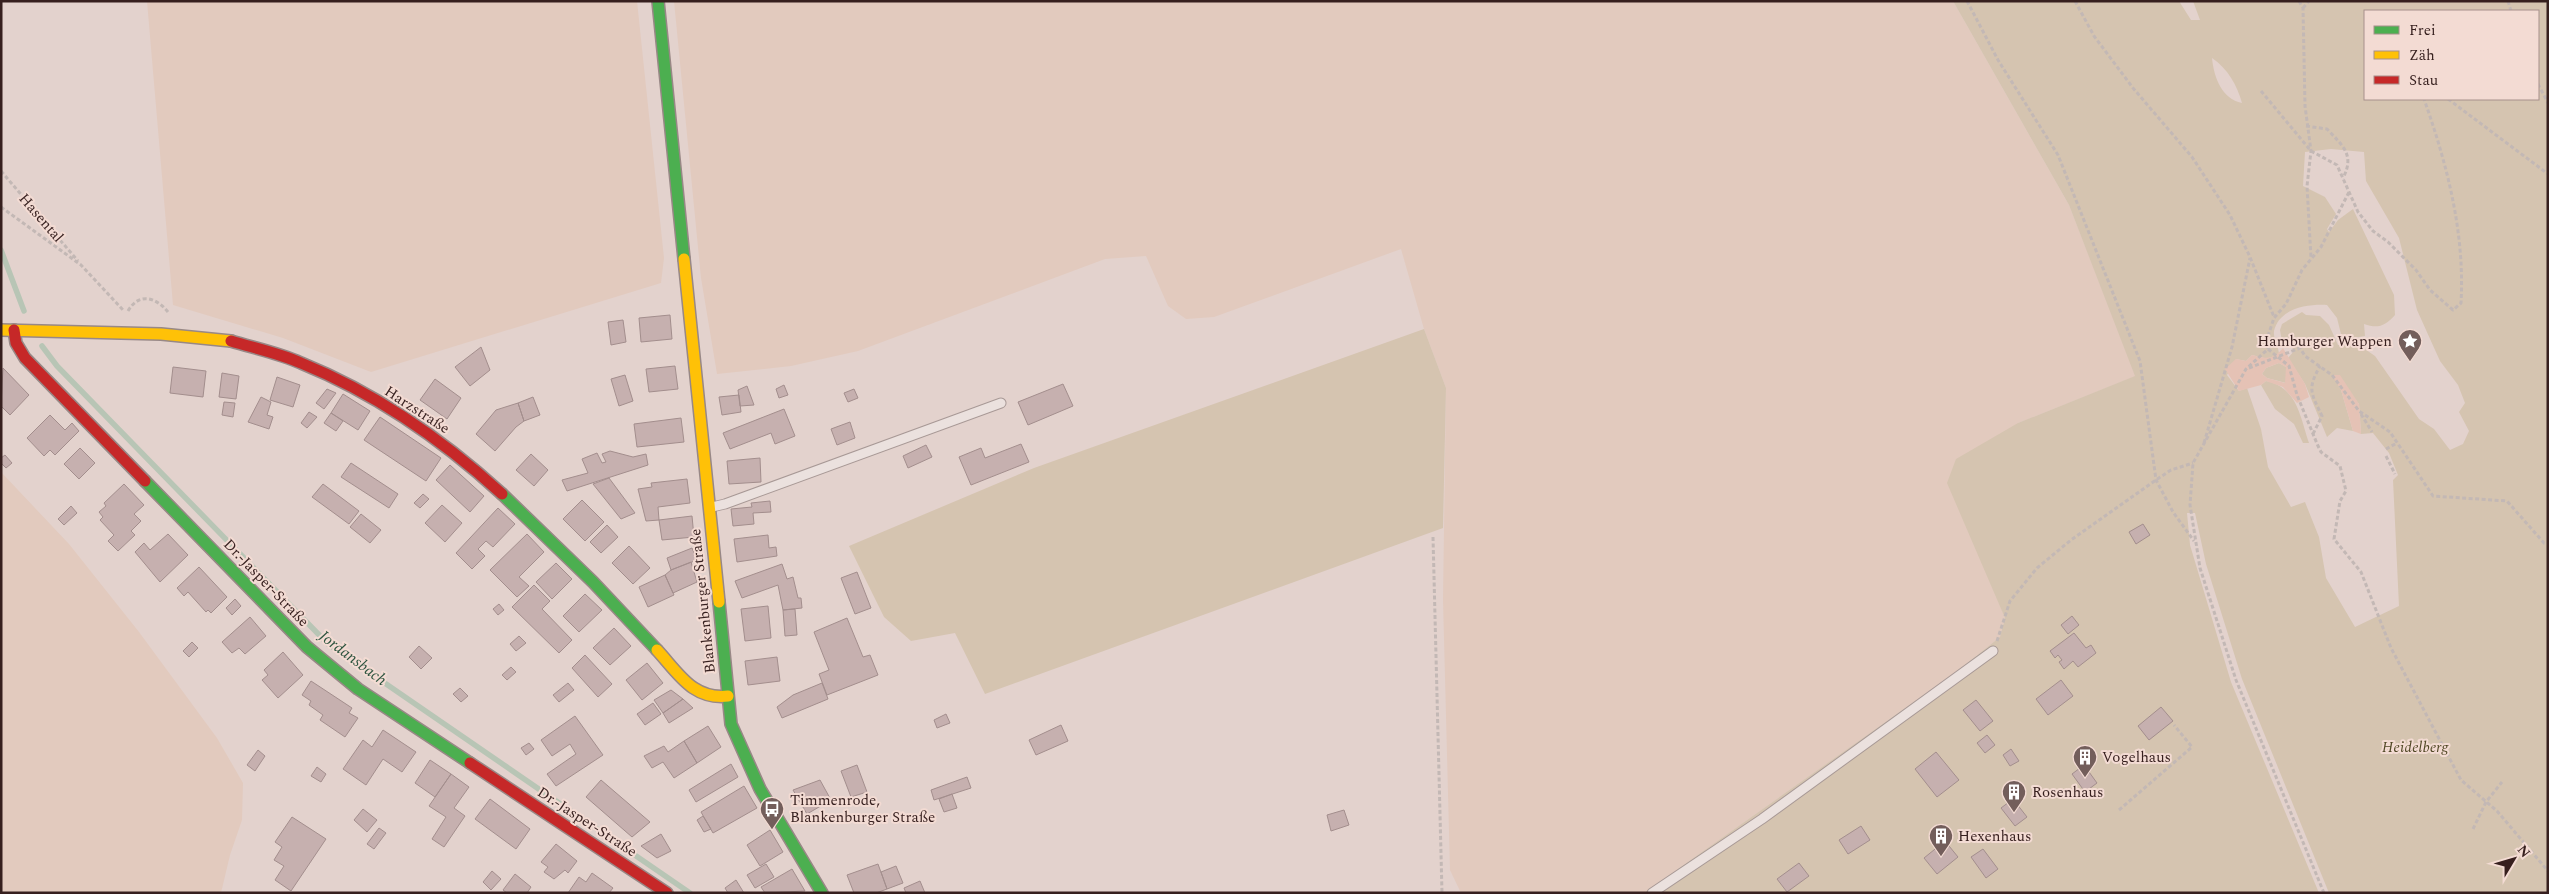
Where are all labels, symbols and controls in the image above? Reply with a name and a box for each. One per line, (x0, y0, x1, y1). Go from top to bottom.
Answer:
legend (2364, 10, 2539, 100)
text: Frei (2409, 19, 2436, 42)
text: Zäh (2409, 44, 2435, 67)
text: Stau (2409, 69, 2438, 92)
street label: Hasental (13, 188, 69, 248)
place icon: Hamburger Wappen (2397, 328, 2423, 362)
place label: Hamburger Wappen (2257, 330, 2392, 353)
street label: Harzstraße (380, 380, 454, 440)
street label: Blankenburger Straße (684, 528, 722, 674)
street label: Dr.-Jasper-Straße (218, 534, 314, 632)
water label: Jordansbach (313, 624, 392, 692)
park label: Heidelberg (2382, 736, 2449, 759)
building icon: Vogelhaus (2072, 744, 2098, 778)
place label: Vogelhaus (2102, 746, 2171, 769)
building icon: Rosenhaus (2001, 779, 2027, 813)
street label: Dr.-Jasper-Straße (532, 781, 642, 863)
place label: Rosenhaus (2032, 781, 2103, 804)
place label: Timmenrode, Blankenburger Straße (790, 789, 935, 829)
bus stop icon: Timmenrode, Blankenburger Straße (759, 796, 785, 830)
building icon: Hexenhaus (1928, 823, 1954, 857)
place label: Hexenhaus (1958, 825, 2031, 848)
north arrow (2489, 834, 2539, 884)
text: N (2512, 840, 2536, 862)

